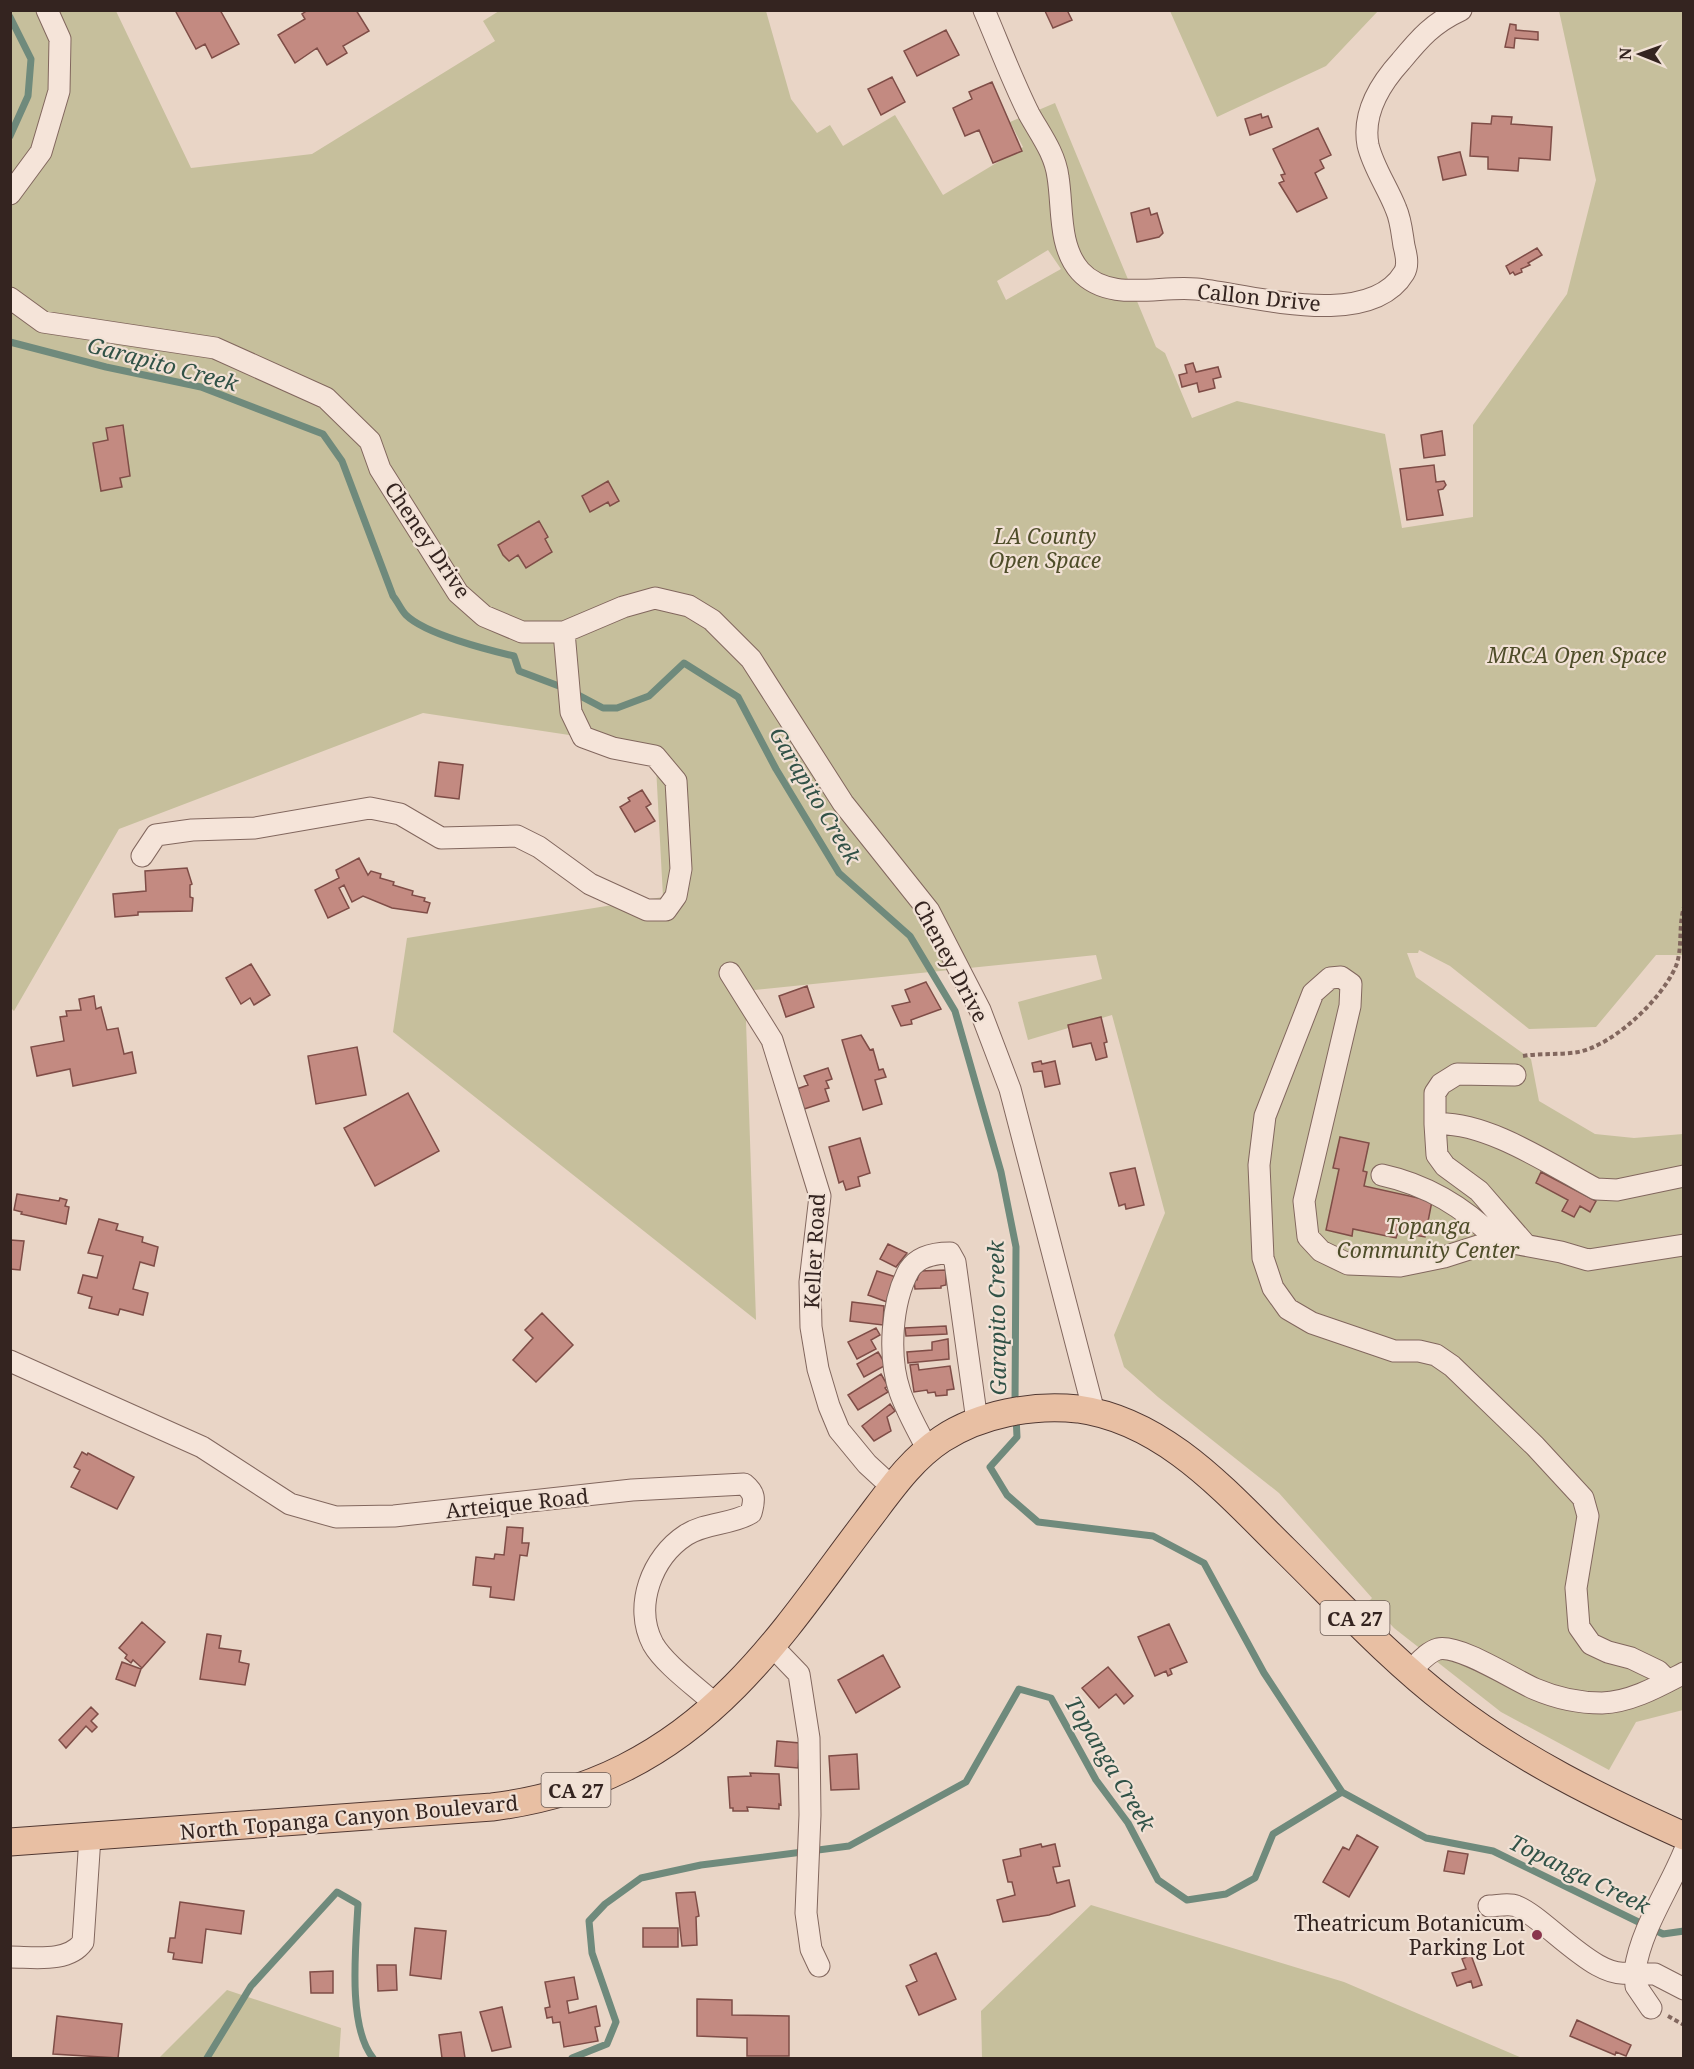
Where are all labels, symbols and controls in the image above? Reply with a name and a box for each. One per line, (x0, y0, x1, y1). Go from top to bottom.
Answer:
north arrow (1610, 24, 1670, 84)
text: N (1614, 47, 1636, 60)
street label: Callon Drive (1196, 277, 1322, 317)
water label: Garapito Creek (84, 328, 243, 398)
street label: Cheney Drive (379, 476, 477, 604)
park label: LA County Open Space (989, 522, 1101, 574)
park label: MRCA Open Space (1486, 641, 1667, 669)
water label: Garapito Creek (763, 721, 869, 870)
street label: Cheney Drive (907, 895, 995, 1027)
street label: Keller Road (797, 1192, 831, 1310)
park label: Topanga Community Center (1337, 1212, 1520, 1264)
water label: Garapito Creek (980, 1239, 1012, 1396)
street label: Arteique Road (444, 1482, 590, 1524)
road number: CA 27 (1320, 1601, 1390, 1635)
water label: Topanga Creek (1059, 1690, 1164, 1837)
road number: CA 27 (542, 1773, 610, 1807)
street label: North Topanga Canyon Boulevard (179, 1788, 519, 1846)
water label: Topanga Creek (1505, 1826, 1656, 1921)
place label: Theatricum Botanicum Parking Lot (1294, 1909, 1525, 1961)
marker: Theatricum Botanicum Parking Lot (1530, 1928, 1544, 1942)

